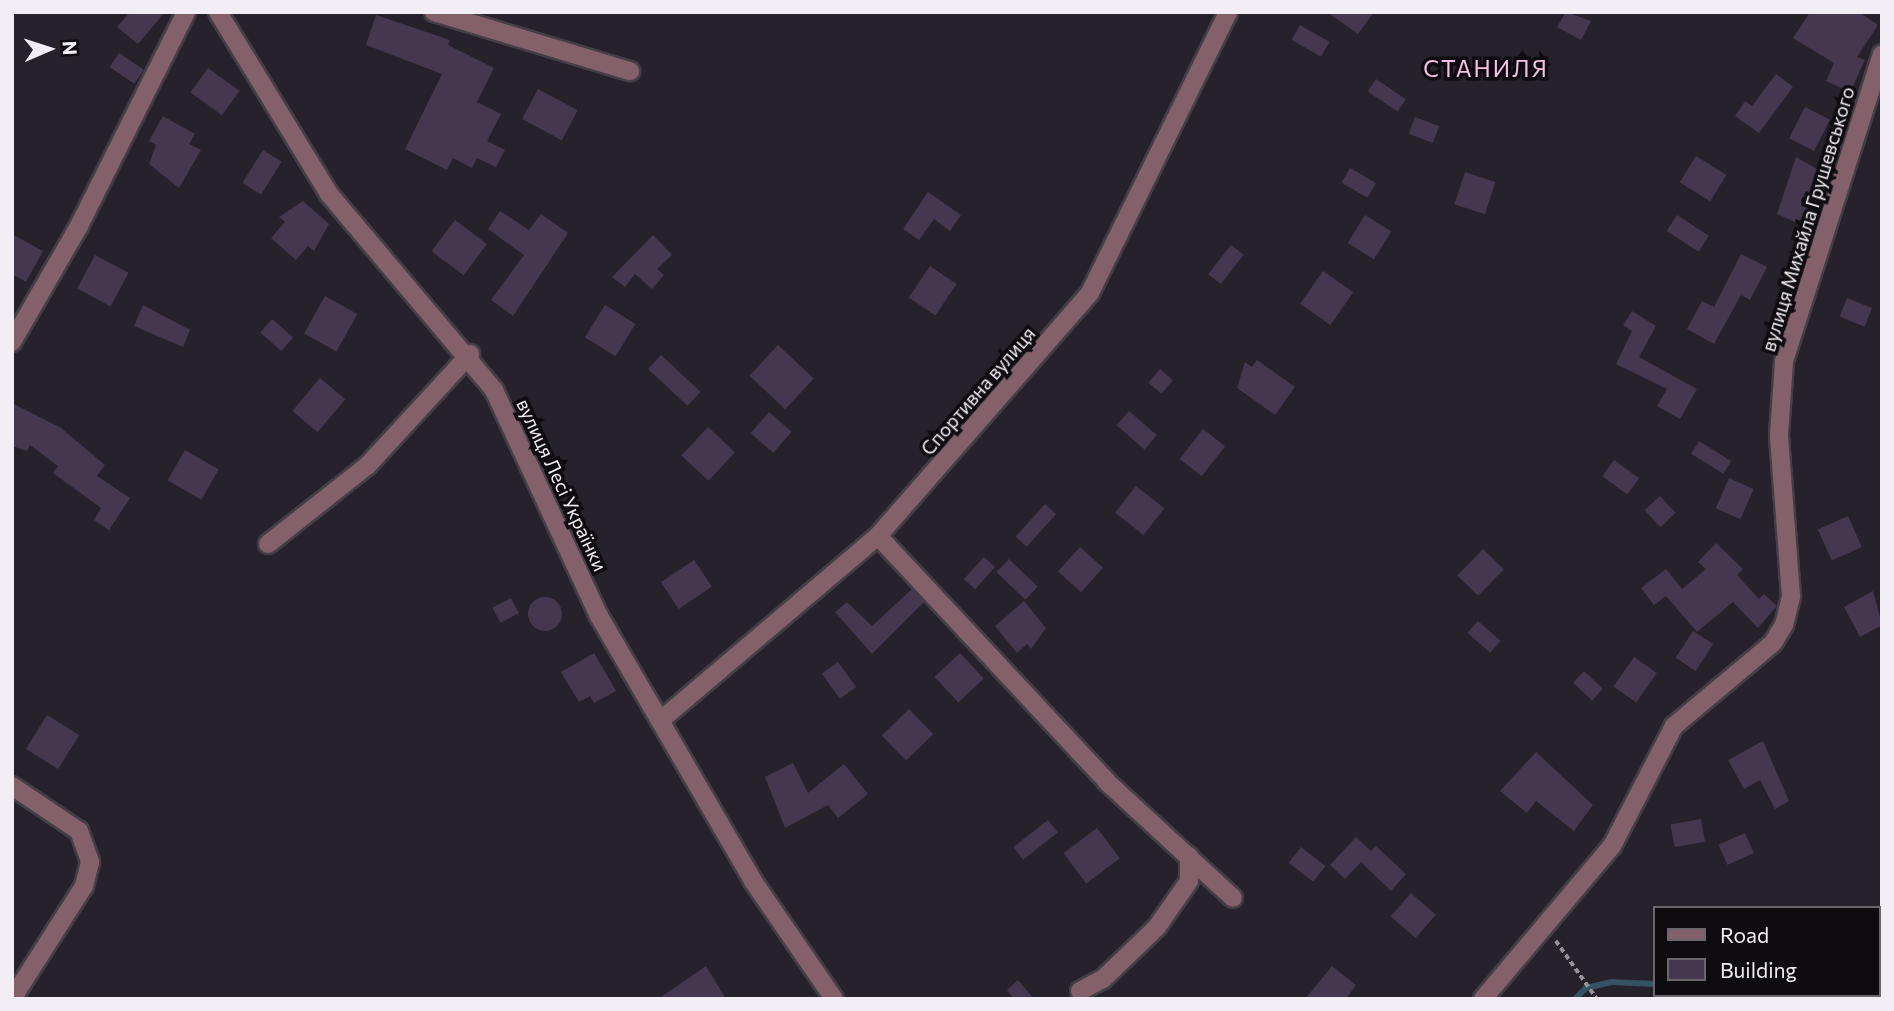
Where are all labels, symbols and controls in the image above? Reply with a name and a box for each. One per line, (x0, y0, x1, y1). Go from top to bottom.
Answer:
north arrow (14, 14, 84, 84)
text: N (59, 40, 82, 56)
district label: СТАНИЛЯ (1424, 54, 1548, 82)
street label: вулиця Михайла Грушевського (1757, 84, 1859, 354)
street label: Спортивна вулиця (916, 322, 1040, 460)
street label: вулиця Лесі Українки (512, 395, 612, 575)
legend (1652, 906, 1880, 997)
text: Road (1720, 922, 1769, 947)
text: Building (1720, 957, 1797, 982)

